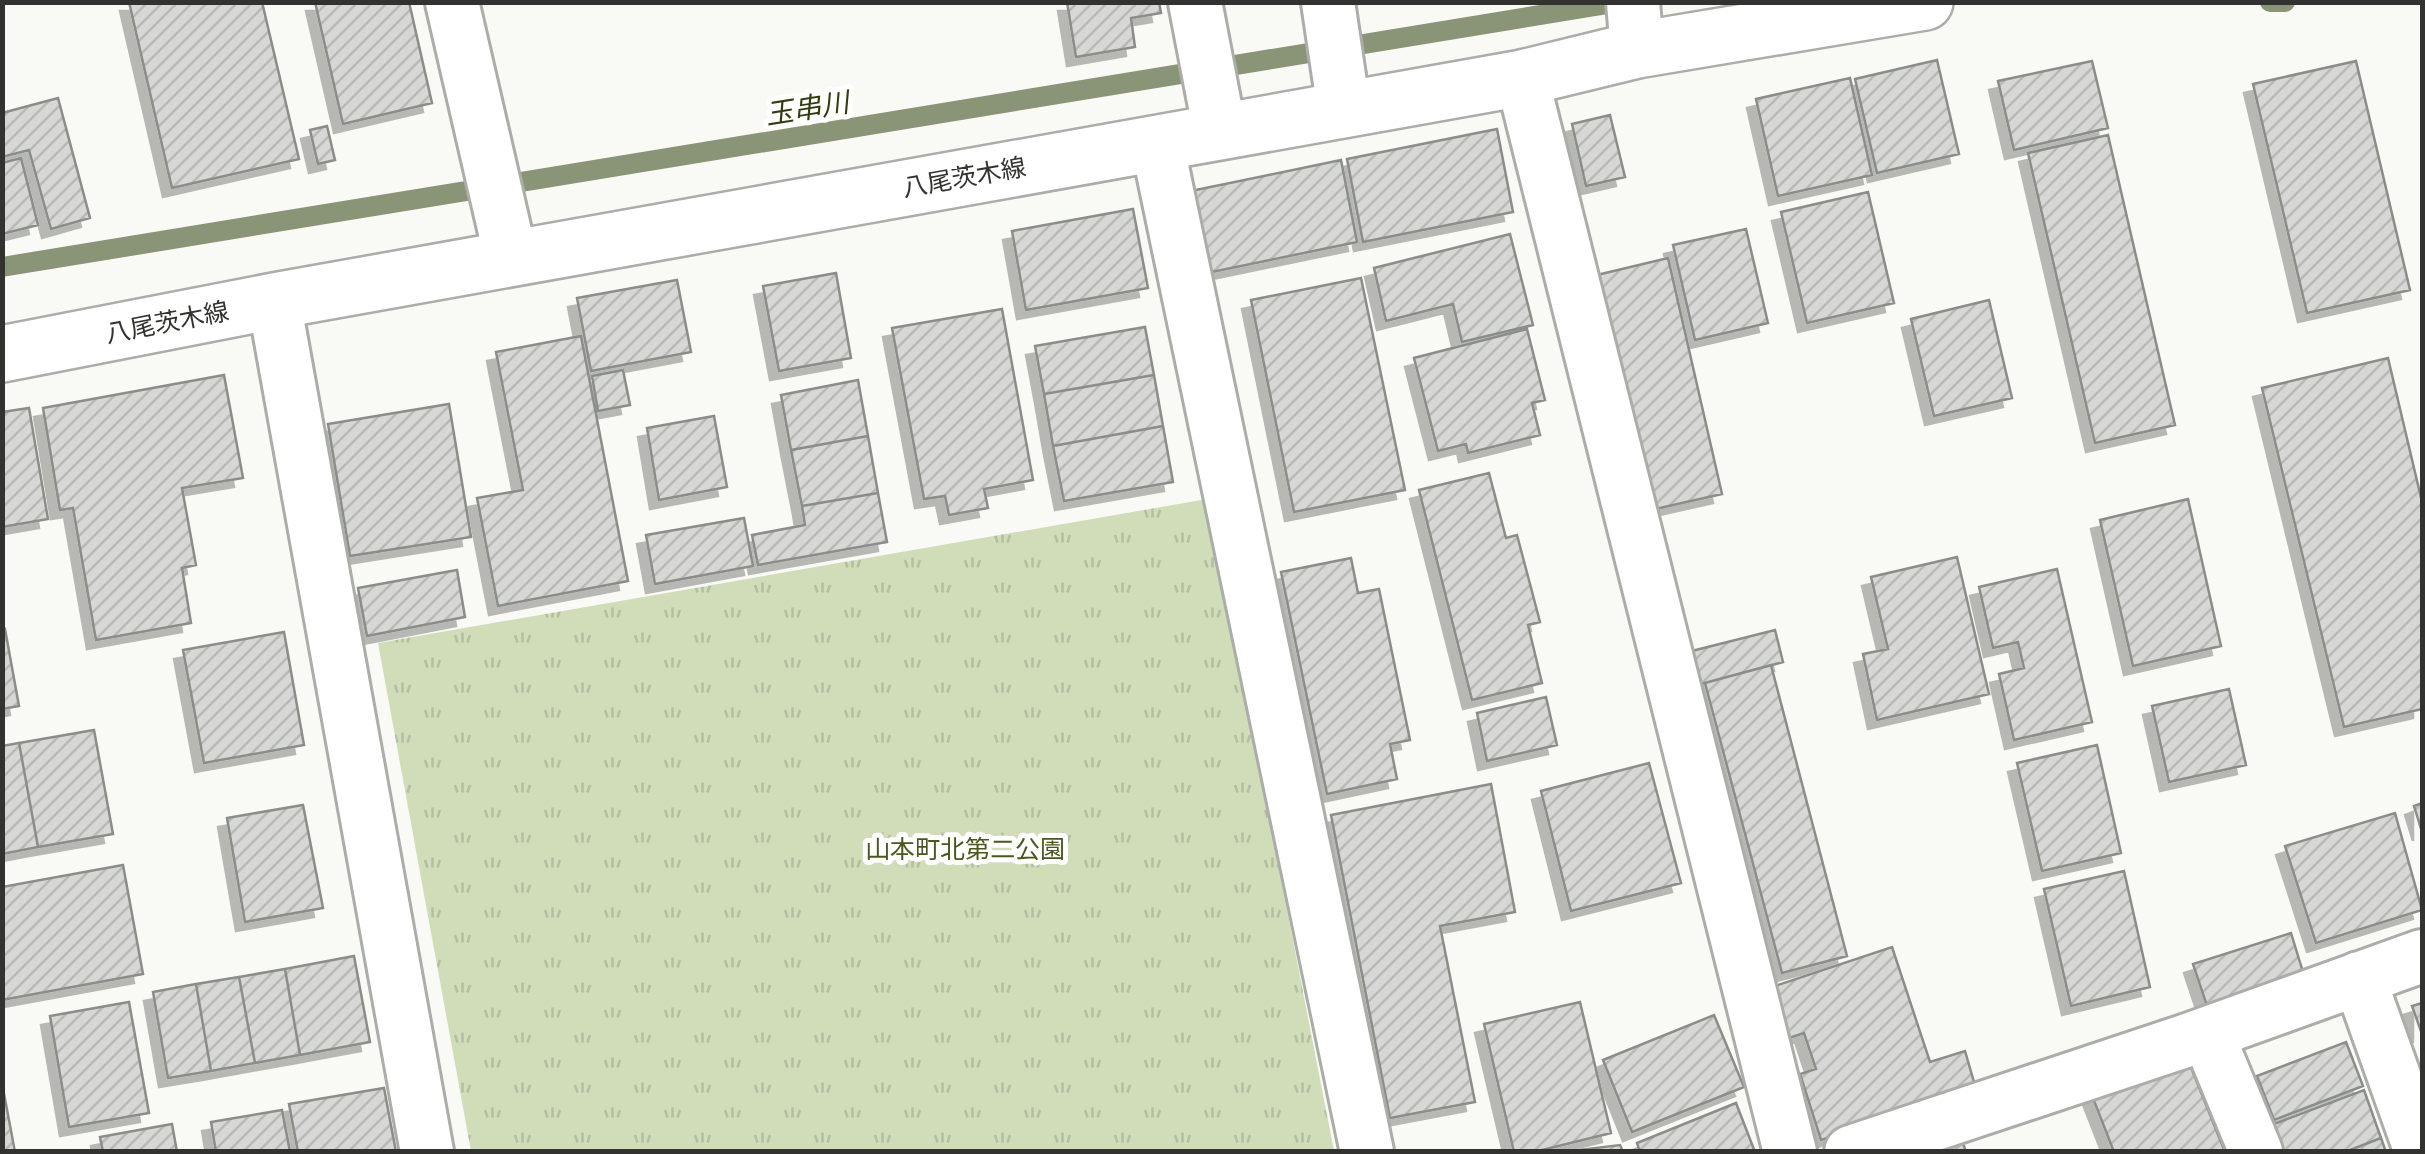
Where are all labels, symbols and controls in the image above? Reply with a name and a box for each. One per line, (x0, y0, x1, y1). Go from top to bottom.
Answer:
water label: 玉串川 (763, 85, 854, 131)
street label: 八尾茨木線 (900, 151, 1028, 203)
street label: 八尾茨木線 (103, 295, 231, 349)
park label: 山本町北第二公園 (865, 834, 1065, 864)

